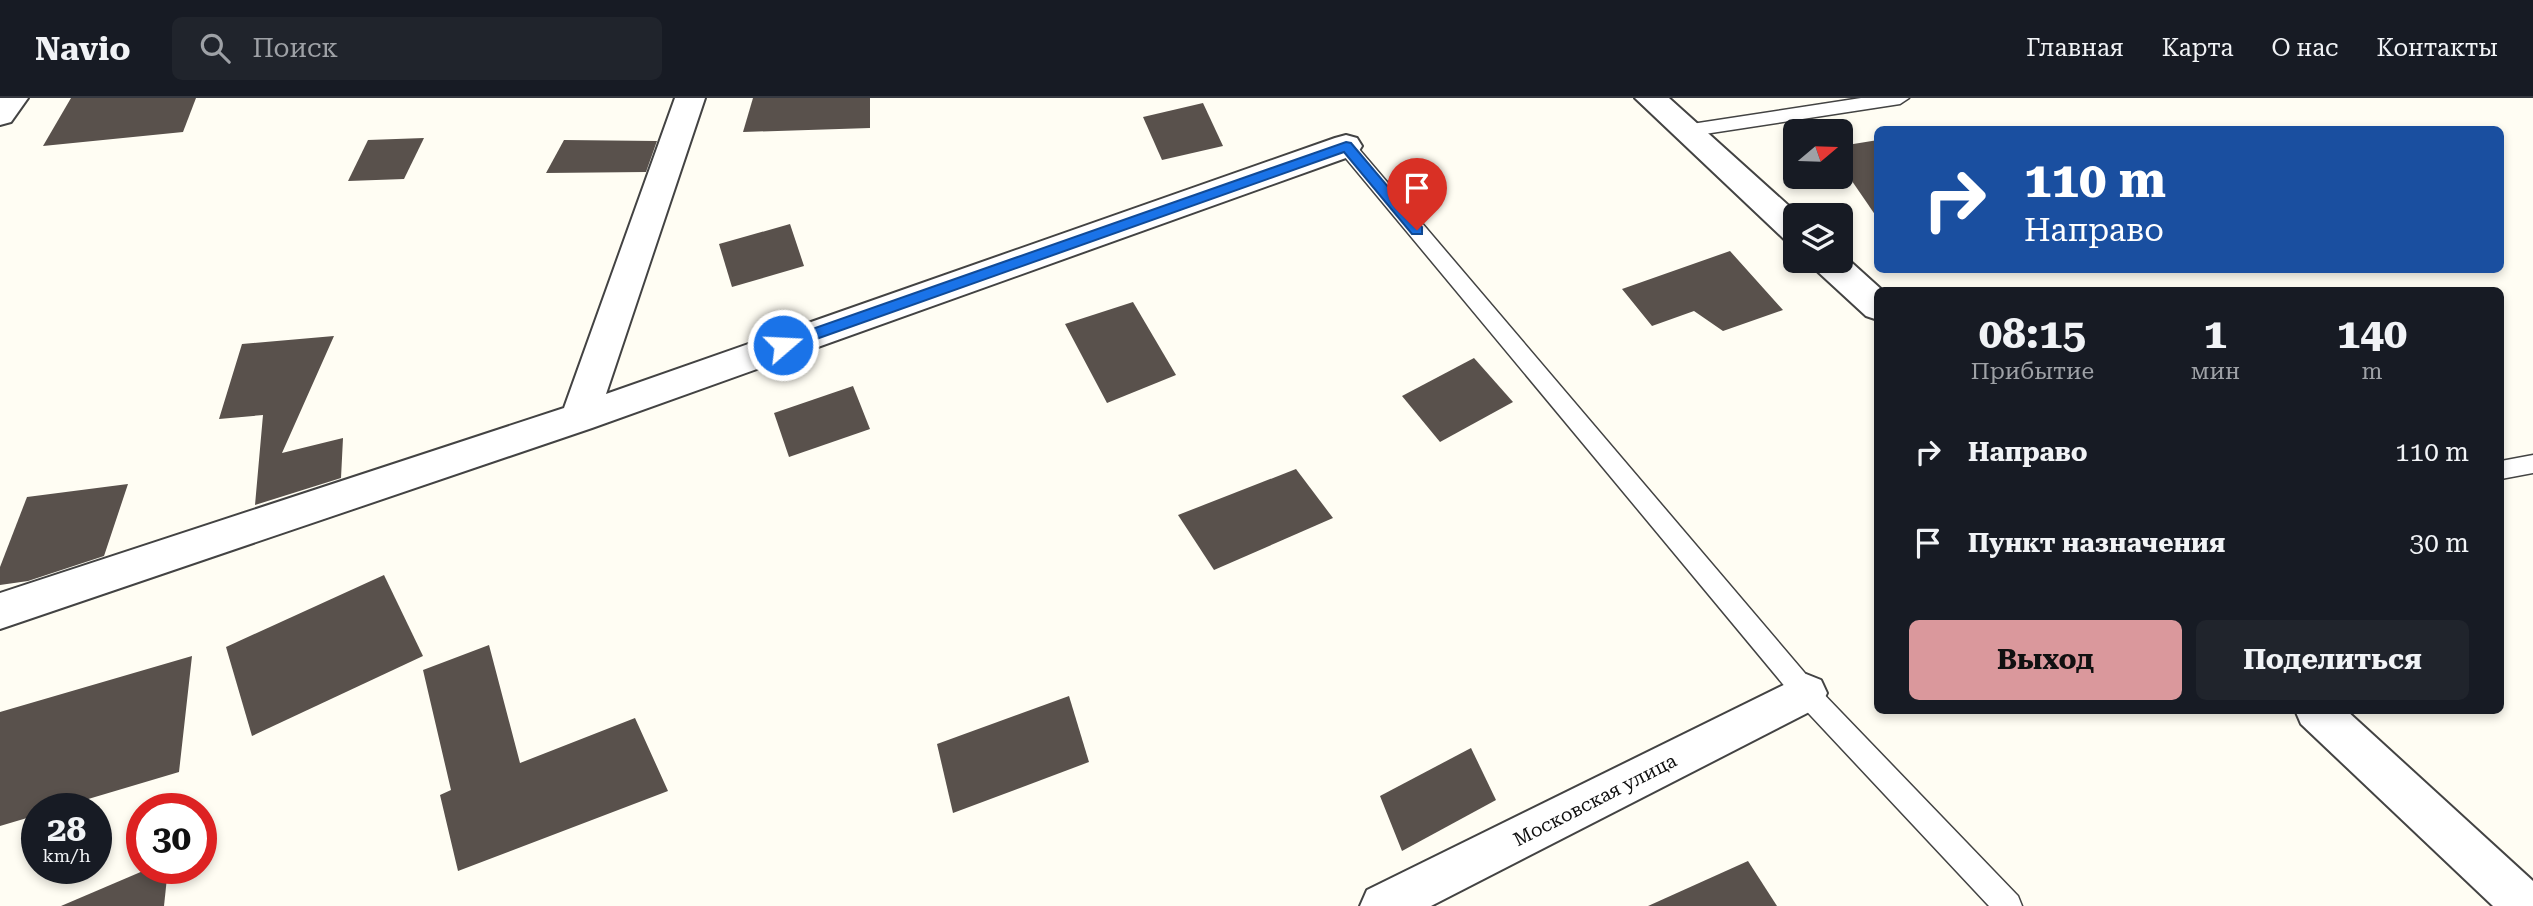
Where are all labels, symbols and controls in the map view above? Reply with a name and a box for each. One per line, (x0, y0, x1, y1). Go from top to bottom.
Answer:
search box (172, 17, 662, 80)
text: Navio (35, 29, 130, 68)
icon: search (196, 29, 234, 67)
text: Поиск (252, 33, 338, 63)
text: Главная (2026, 34, 2124, 62)
text: Карта (2162, 34, 2233, 62)
text: О нас (2271, 34, 2338, 62)
text: Контакты (2376, 34, 2498, 62)
north arrow (1783, 119, 1853, 189)
map controls (1783, 119, 1853, 273)
text: 110 m (2024, 152, 2166, 209)
icon: right (1909, 154, 2000, 245)
pin (1387, 158, 1447, 230)
icon: arrive (1398, 169, 1436, 207)
button: layers (1783, 203, 1853, 273)
text: Направо (2024, 211, 2164, 249)
position arrow (746, 308, 820, 382)
text: 08:15 (1979, 309, 2086, 358)
text: 1 (2204, 309, 2227, 358)
text: 140 (2337, 309, 2407, 358)
text: Прибытие (1971, 358, 2094, 385)
text: мин (2191, 358, 2240, 385)
text: m (2361, 358, 2382, 385)
icon: right (1909, 433, 1947, 471)
text: Направо (1968, 437, 2088, 467)
text: 110 m (2395, 437, 2469, 467)
icon: arrive (1909, 524, 1947, 562)
text: Пункт назначения (1968, 528, 2225, 558)
text: 30 m (2410, 528, 2469, 558)
button: Выход (1909, 620, 2182, 700)
button: Поделиться (2196, 620, 2469, 700)
street label: Московская улица (1510, 749, 1681, 851)
speed limit sign: 30 (126, 793, 217, 884)
text: 28 (47, 809, 86, 850)
text: km/h (42, 845, 91, 866)

